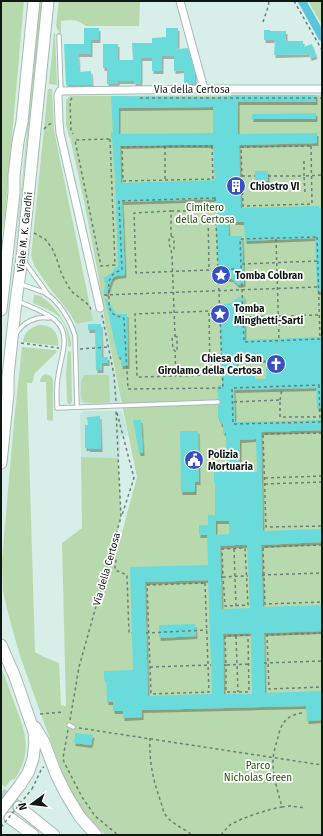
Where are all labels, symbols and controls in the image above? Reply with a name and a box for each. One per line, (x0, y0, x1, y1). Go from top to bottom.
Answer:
street label: Via della Certosa (154, 84, 230, 96)
building icon: Chiostro VI (225, 175, 247, 197)
place label: Chiostro VI (250, 181, 299, 193)
street label: Viale M. K. Gandhi (15, 191, 35, 273)
park label: Cimitero della Certosa (175, 202, 235, 226)
place icon: Tomba Colbran (210, 264, 232, 286)
place label: Tomba Colbran (235, 270, 303, 282)
place icon: Tomba Minghetti-Sarti (209, 303, 231, 325)
place label: Tomba Minghetti-Sarti (234, 303, 304, 327)
place label: Chiesa di San Girolamo della Certosa (158, 353, 263, 377)
church icon: Chiesa di San Girolamo della Certosa (265, 353, 287, 375)
public building icon: Polizia Mortuaria (183, 449, 205, 471)
place label: Polizia Mortuaria (208, 449, 254, 473)
street label: Via della Certosa (91, 531, 123, 607)
park label: Parco Nicholas Green (224, 760, 292, 784)
north arrow (12, 784, 52, 824)
text: N (16, 801, 30, 812)

